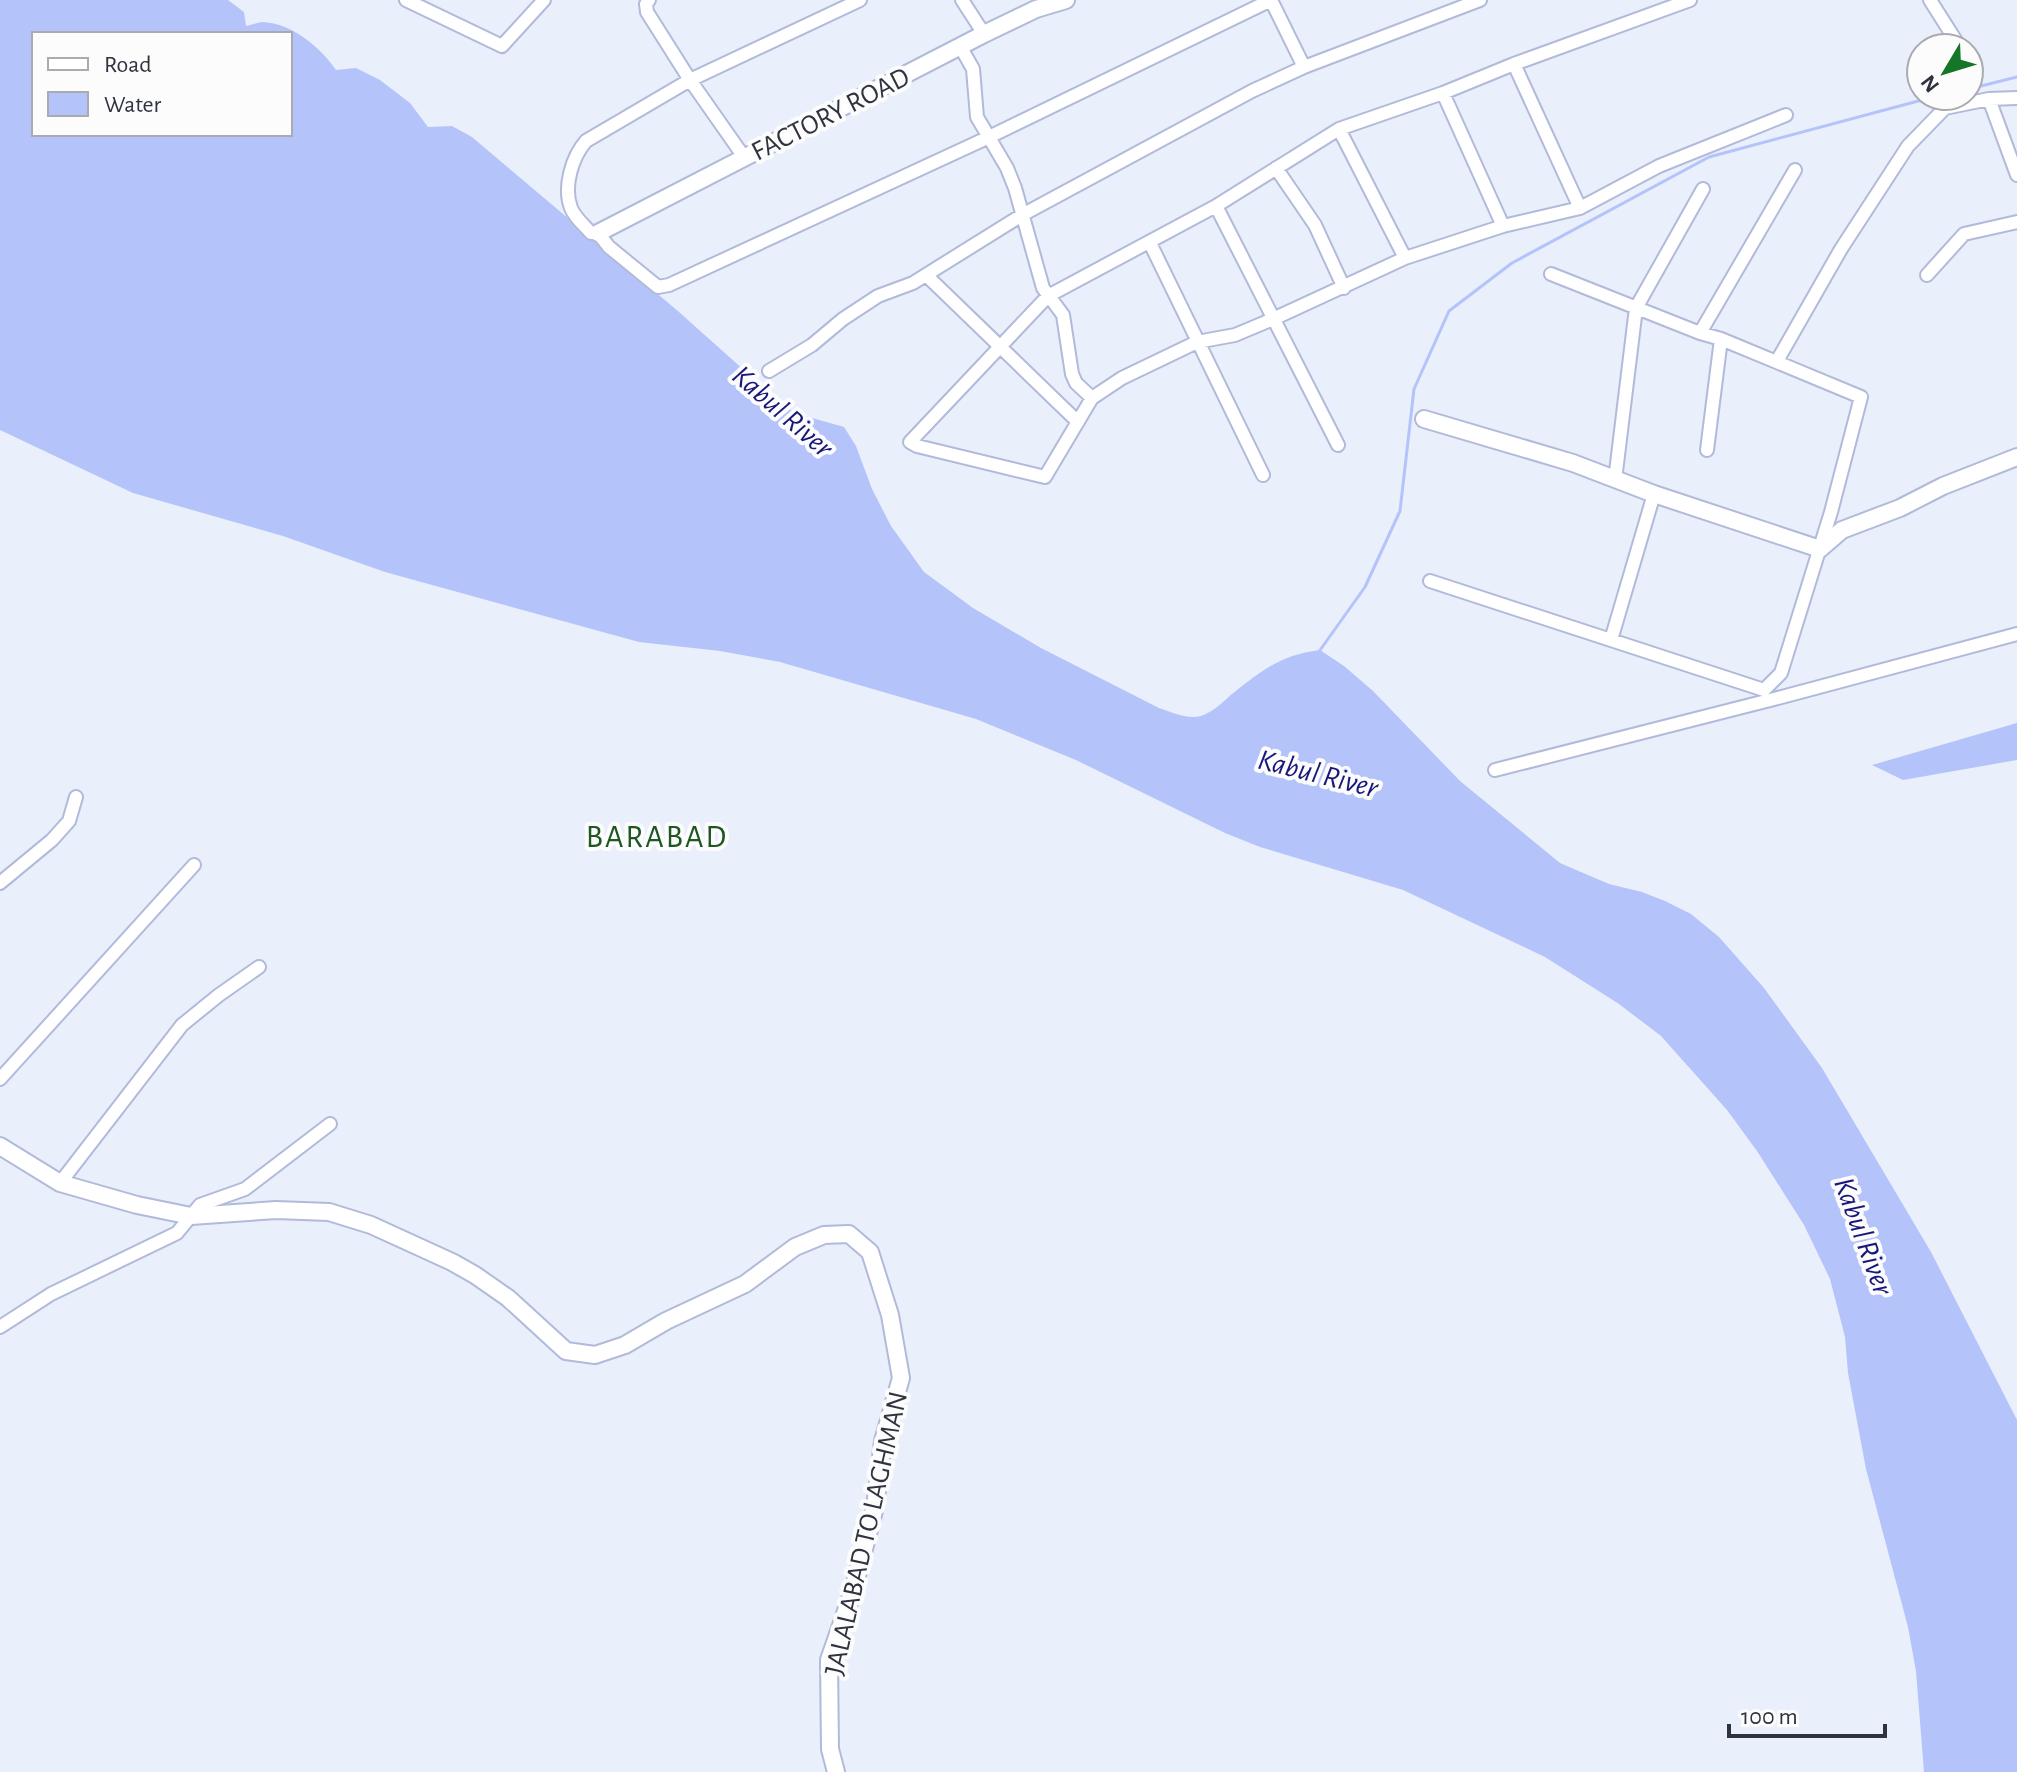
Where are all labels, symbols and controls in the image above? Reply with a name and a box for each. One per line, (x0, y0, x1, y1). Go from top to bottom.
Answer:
legend (32, 32, 292, 136)
north arrow (1905, 32, 1985, 112)
text: Road (104, 53, 152, 77)
street label: FACTORY ROAD (747, 63, 914, 167)
text: N (1917, 71, 1943, 96)
text: Water (104, 93, 162, 117)
water label: Kabul River (726, 360, 839, 464)
water label: Kabul River (1255, 745, 1382, 804)
district label: BARABAD (586, 821, 728, 853)
water label: Kabul River (1828, 1174, 1899, 1300)
street label: JALALABAD TO LAGHMAN (821, 1389, 913, 1678)
scale bar (1729, 1688, 1885, 1738)
text: 100 m (1741, 1705, 1798, 1729)

